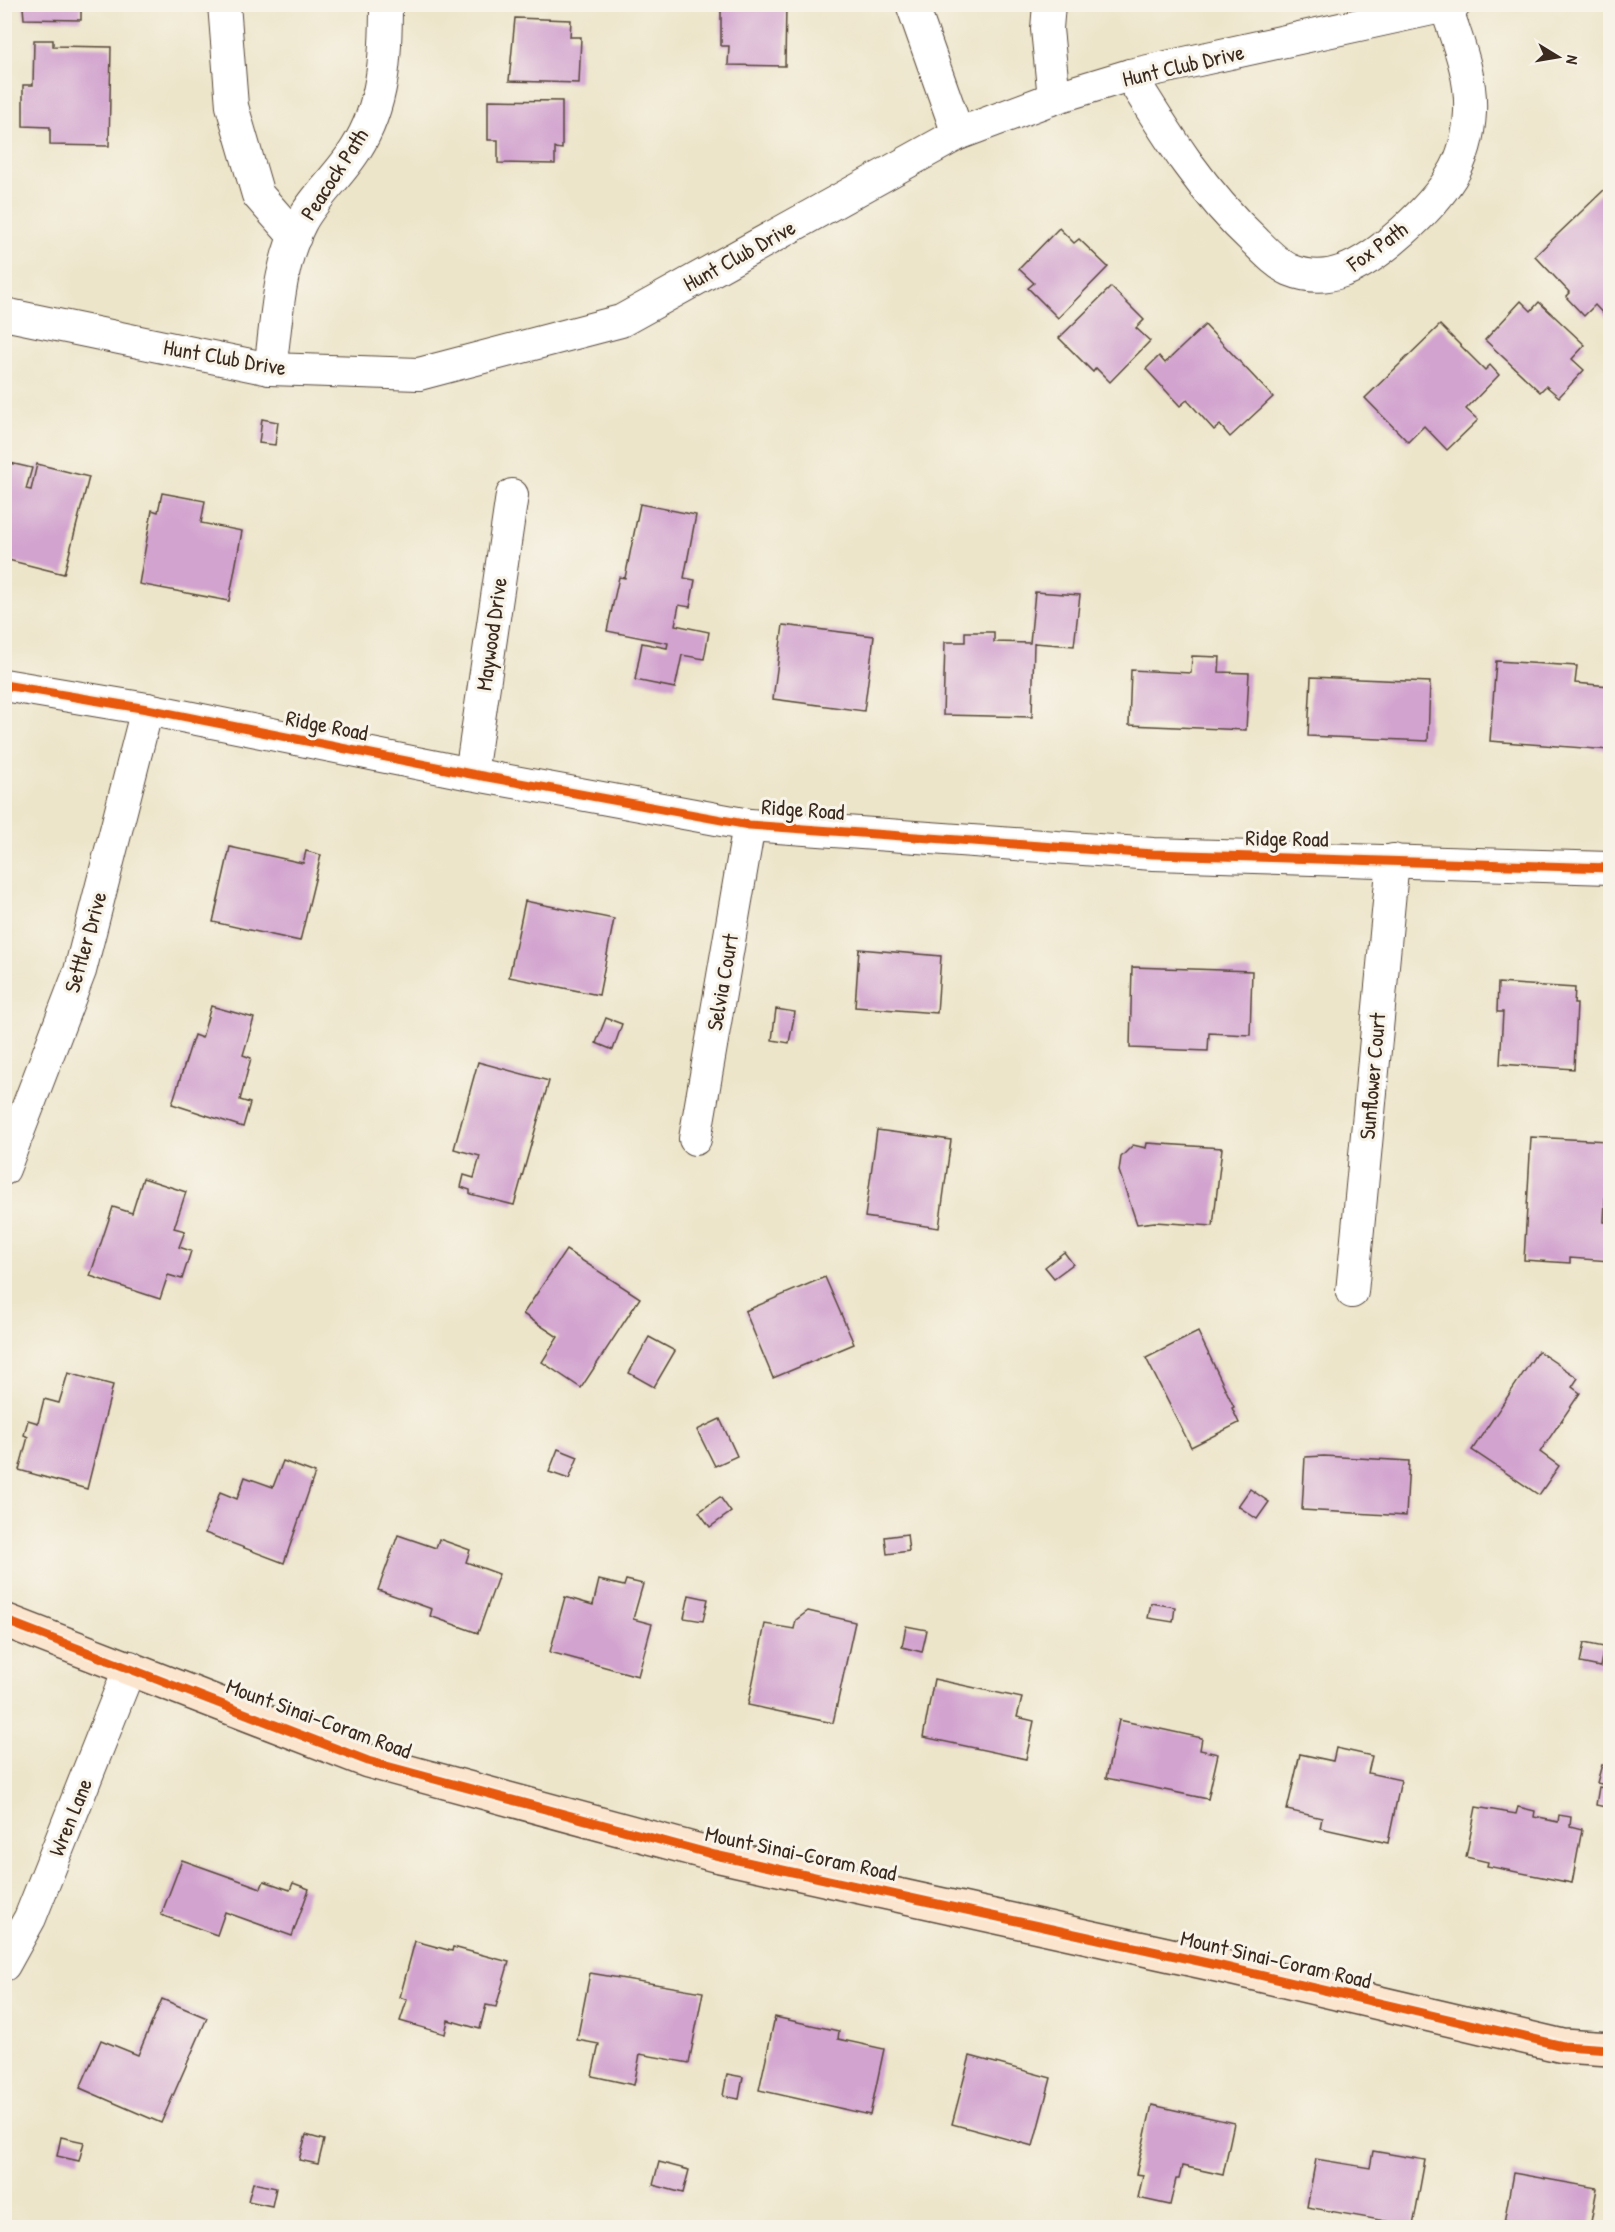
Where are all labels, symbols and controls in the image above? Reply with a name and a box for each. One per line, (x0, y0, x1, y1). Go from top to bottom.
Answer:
north arrow (1528, 27, 1588, 87)
street label: Hunt Club Drive (1119, 36, 1247, 94)
text: N (1561, 54, 1584, 67)
street label: Peacock Path (293, 122, 375, 226)
street label: Hunt Club Drive (678, 212, 801, 298)
street label: Fox Path (1340, 214, 1413, 279)
street label: Hunt Club Drive (161, 331, 289, 383)
street label: Maywood Drive (468, 575, 514, 693)
street label: Ridge Road (283, 702, 371, 748)
street label: Ridge Road (760, 791, 846, 827)
street label: Ridge Road (1245, 822, 1329, 854)
street label: Settler Drive (56, 888, 114, 996)
street label: Selvia Court (699, 931, 745, 1033)
street label: Sunflower Court (1352, 1011, 1393, 1141)
street label: Mount Sinai-Coram Road (222, 1671, 416, 1766)
street label: Wren Lane (41, 1773, 99, 1860)
street label: Mount Sinai-Coram Road (703, 1818, 900, 1888)
street label: Mount Sinai-Coram Road (1178, 1922, 1375, 1996)

